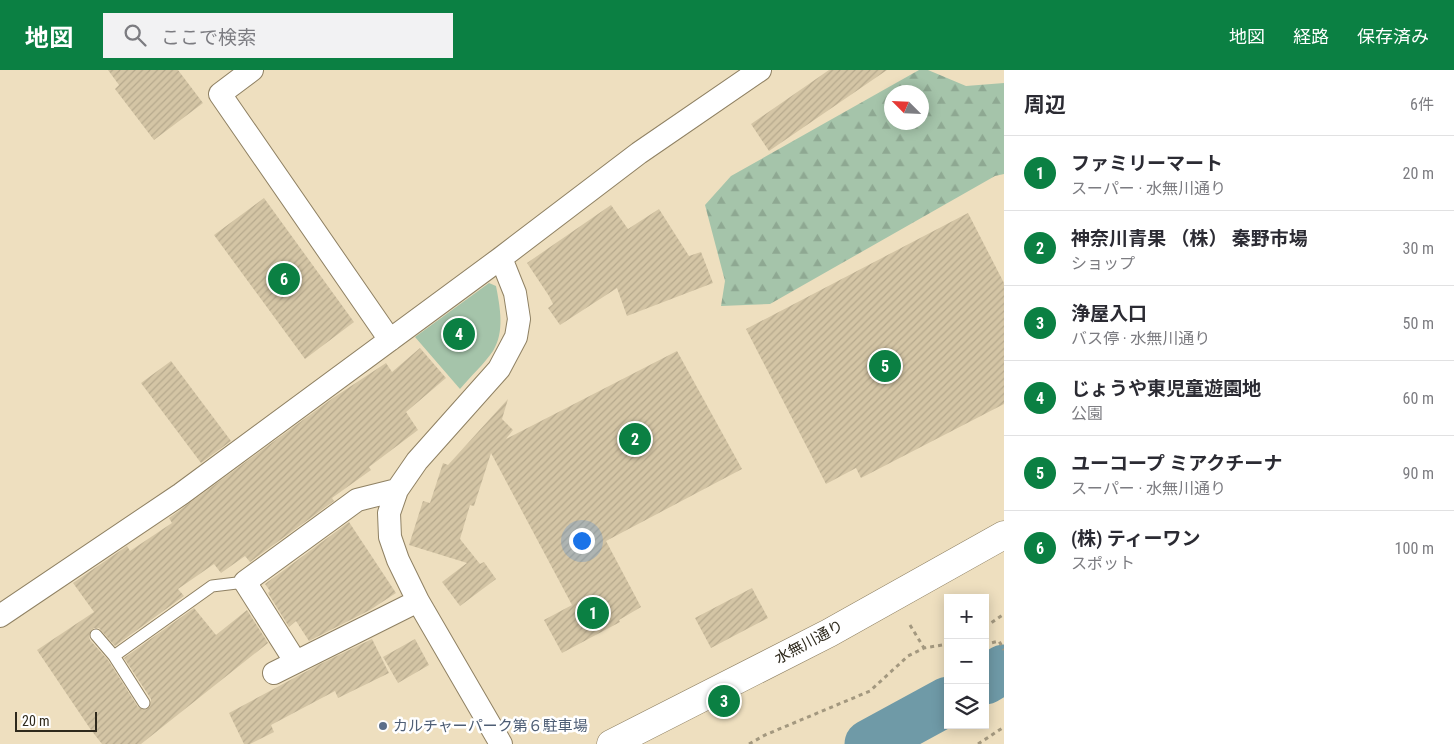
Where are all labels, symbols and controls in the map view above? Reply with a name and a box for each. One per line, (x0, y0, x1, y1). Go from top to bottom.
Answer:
search box (103, 13, 453, 58)
icon: search (121, 21, 149, 49)
text: 地図 (25, 24, 73, 52)
text: ここで検索 (161, 26, 256, 49)
text: 地図 (1229, 26, 1265, 47)
text: 経路 (1293, 26, 1329, 47)
text: 保存済み (1357, 26, 1429, 47)
north arrow (884, 85, 929, 130)
text: 周辺 (1024, 93, 1066, 117)
text: 6件 (1410, 95, 1434, 114)
text: ファミリーマート (1071, 152, 1223, 175)
text: 1 (1036, 164, 1044, 183)
text: 20 m (1402, 164, 1434, 183)
text: スーパー · 水無川通り (1071, 179, 1226, 198)
text: 神奈川青果 （株） 秦野市場 (1071, 227, 1308, 250)
text: 2 (1036, 239, 1044, 258)
text: 30 m (1402, 239, 1434, 258)
text: ショップ (1071, 254, 1135, 273)
pin: 6 (268, 260, 300, 298)
text: 浄屋入口 (1071, 302, 1147, 325)
text: 3 (1036, 314, 1044, 333)
text: 50 m (1402, 314, 1434, 333)
pin: 4 (443, 315, 475, 353)
text: バス停 · 水無川通り (1071, 329, 1210, 348)
pin: 5 (869, 347, 901, 385)
text: じょうや東児童遊園地 (1071, 377, 1261, 400)
text: 4 (1036, 389, 1044, 408)
text: 60 m (1402, 389, 1434, 408)
text: 公園 (1071, 404, 1103, 423)
pin: 2 (619, 420, 651, 458)
text: ユーコープ ミアクチーナ (1071, 452, 1282, 475)
text: 5 (1036, 464, 1044, 483)
text: 90 m (1402, 464, 1434, 483)
text: スーパー · 水無川通り (1071, 479, 1226, 498)
text: (株) ティーワン (1071, 527, 1201, 550)
your location (569, 528, 595, 554)
text: 6 (1036, 539, 1044, 558)
text: 100 m (1395, 539, 1434, 558)
text: スポット (1071, 554, 1135, 573)
pin: 1 (577, 594, 609, 632)
map controls (944, 594, 989, 729)
button: + (944, 594, 989, 639)
street label: 水無川通り (772, 616, 846, 668)
button: − (944, 639, 989, 684)
pin: 3 (708, 682, 740, 720)
button: layers (944, 684, 989, 729)
scale bar (15, 709, 98, 732)
text: 20 m (22, 713, 50, 729)
place label: カルチャーパーク第６駐車場 (393, 717, 588, 735)
marker: カルチャーパーク第６駐車場 (377, 720, 389, 732)

